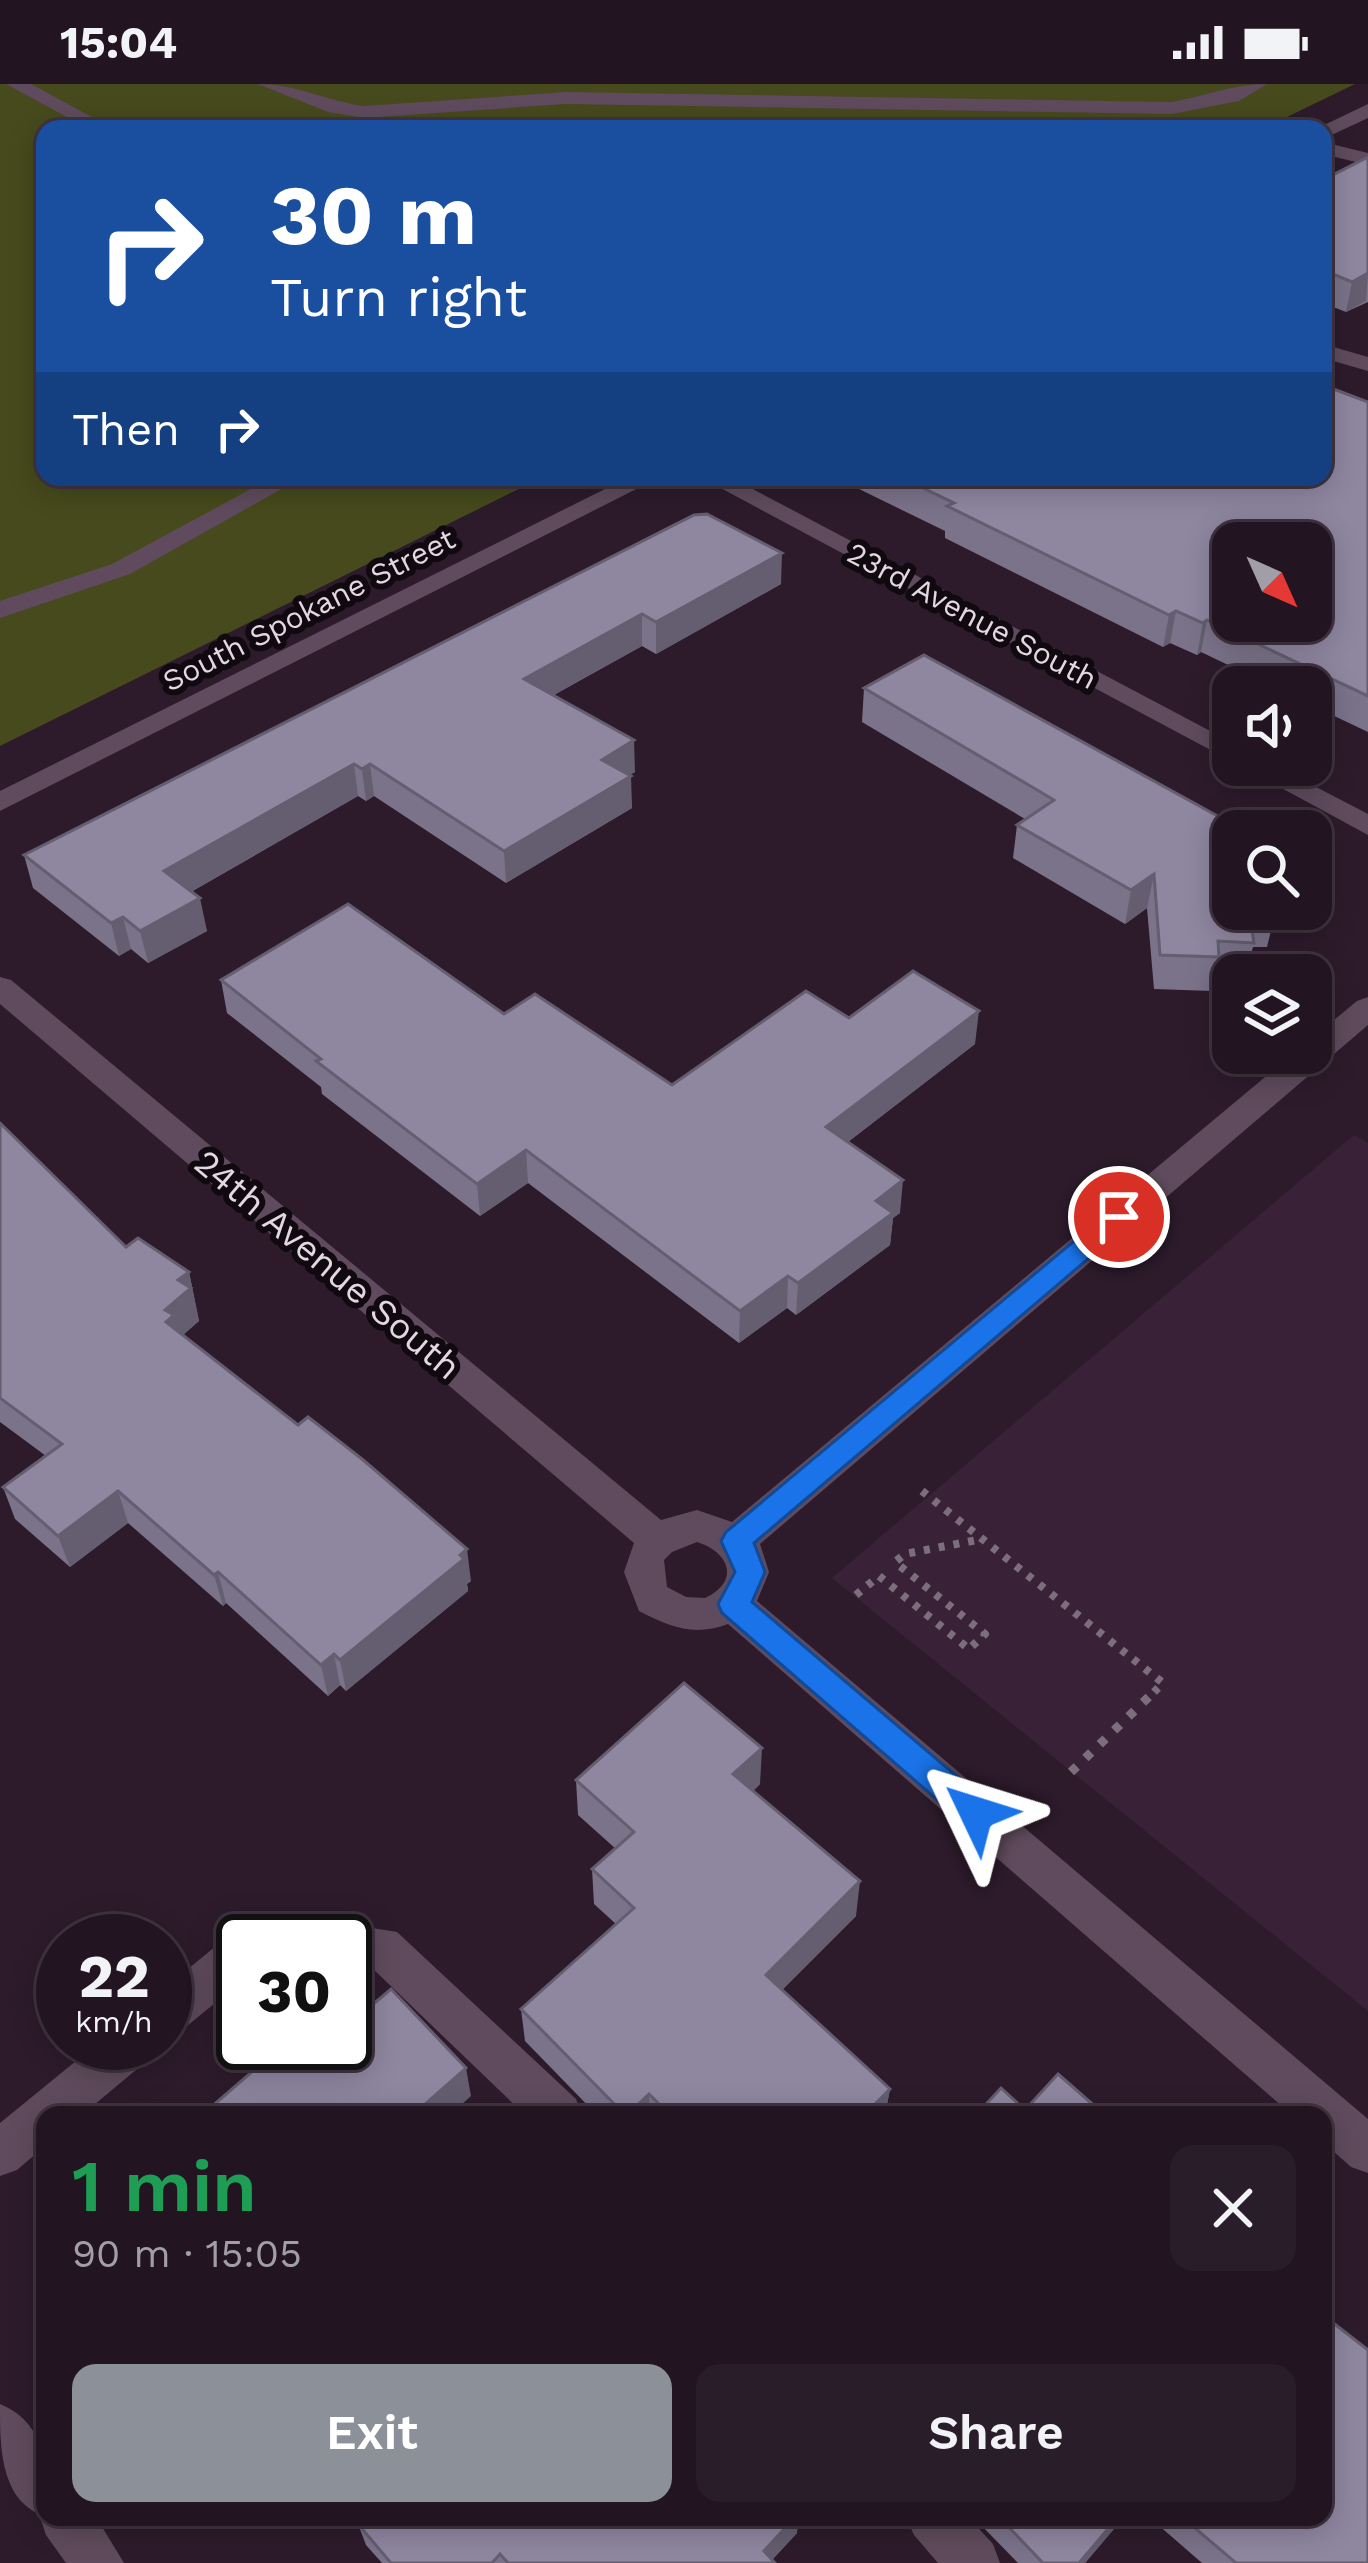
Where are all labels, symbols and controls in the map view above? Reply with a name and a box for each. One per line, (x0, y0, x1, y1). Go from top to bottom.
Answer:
text: 15:04 (60, 16, 177, 69)
text: 30 m (270, 166, 477, 264)
icon: right (72, 168, 228, 324)
text: Turn right (270, 266, 527, 329)
icon: right (204, 396, 270, 462)
text: Then (72, 403, 180, 456)
street label: South Spokane Street (157, 520, 461, 698)
north arrow (1212, 522, 1332, 642)
map controls (1212, 522, 1332, 1074)
street label: 23rd Avenue South (841, 535, 1103, 696)
button: sound (1212, 666, 1332, 786)
button: search (1212, 810, 1332, 930)
button: layers (1212, 954, 1332, 1074)
street label: 24th Avenue South (186, 1141, 469, 1388)
pin (1068, 1166, 1170, 1268)
icon: arrive (1086, 1184, 1152, 1250)
position arrow (913, 1750, 1039, 1876)
speed limit sign: 30 (216, 1914, 372, 2070)
text: 22 (78, 1941, 150, 2012)
text: km/h (75, 2004, 153, 2039)
text: 1 min (72, 2144, 257, 2228)
button: close (1170, 2145, 1296, 2271)
text: 90 m · 15:05 (72, 2231, 302, 2276)
button: Exit (72, 2364, 672, 2502)
button: Share (696, 2364, 1296, 2502)

